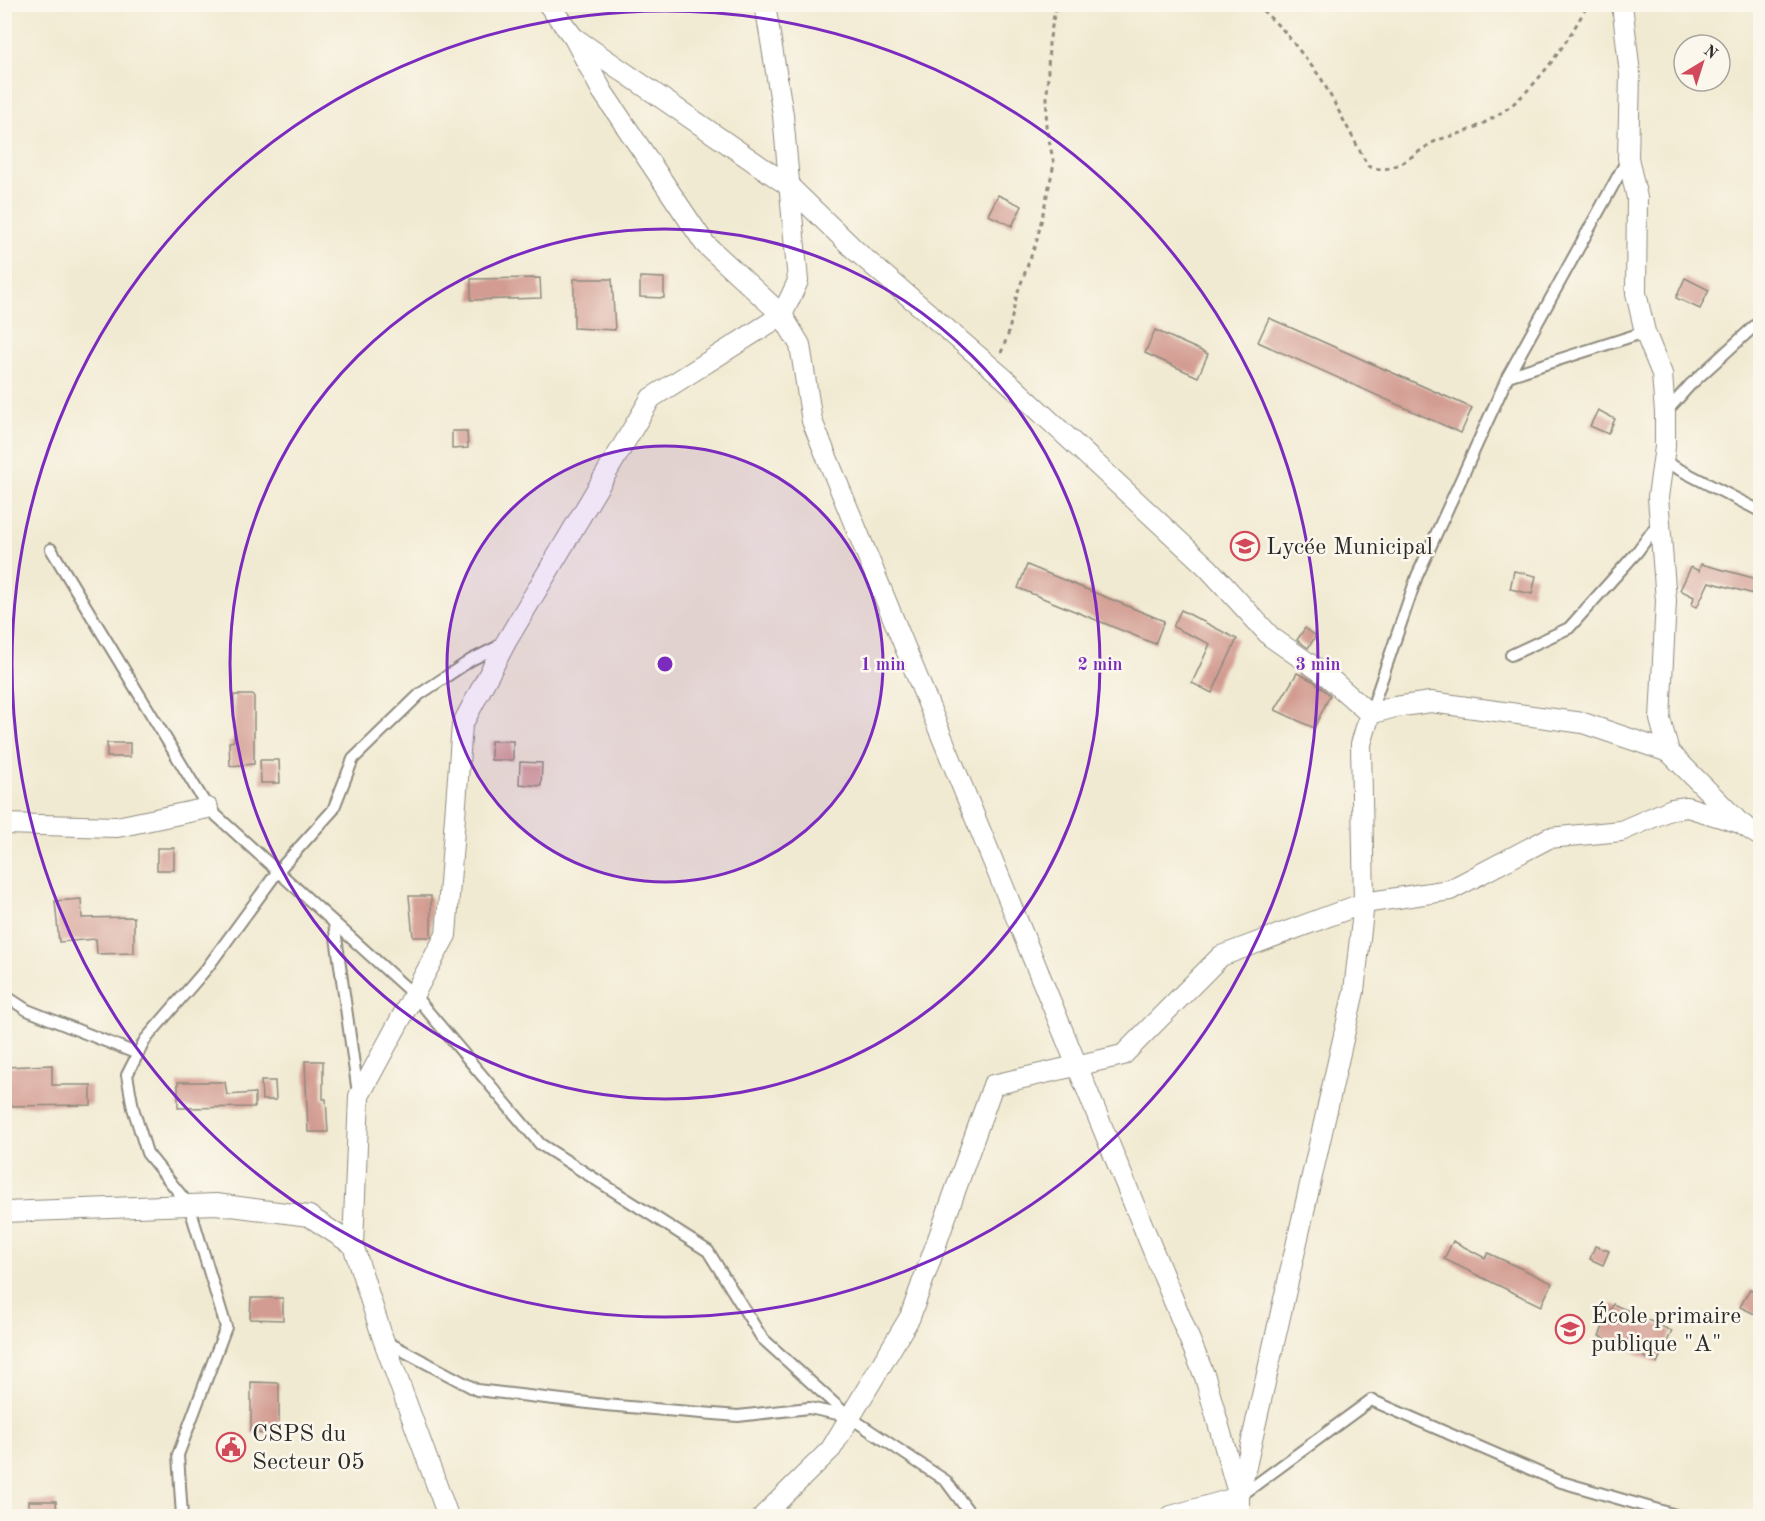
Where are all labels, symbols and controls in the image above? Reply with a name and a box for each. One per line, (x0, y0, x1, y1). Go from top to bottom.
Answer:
north arrow (1672, 33, 1732, 93)
text: N (1700, 43, 1720, 63)
school or university icon: Lycée Municipal (1229, 530, 1261, 562)
place label: Lycée Municipal (1266, 536, 1433, 560)
centre of rings (655, 654, 675, 674)
text: 1 min (860, 656, 906, 674)
text: 2 min (1077, 656, 1123, 674)
text: 3 min (1295, 656, 1341, 674)
place label: École primaire publique "A" (1591, 1301, 1741, 1357)
school or university icon: École primaire publique "A" (1554, 1313, 1586, 1345)
place label: CSPS du Secteur 05 (252, 1423, 365, 1475)
public building icon: CSPS du Secteur 05 (215, 1431, 247, 1463)

